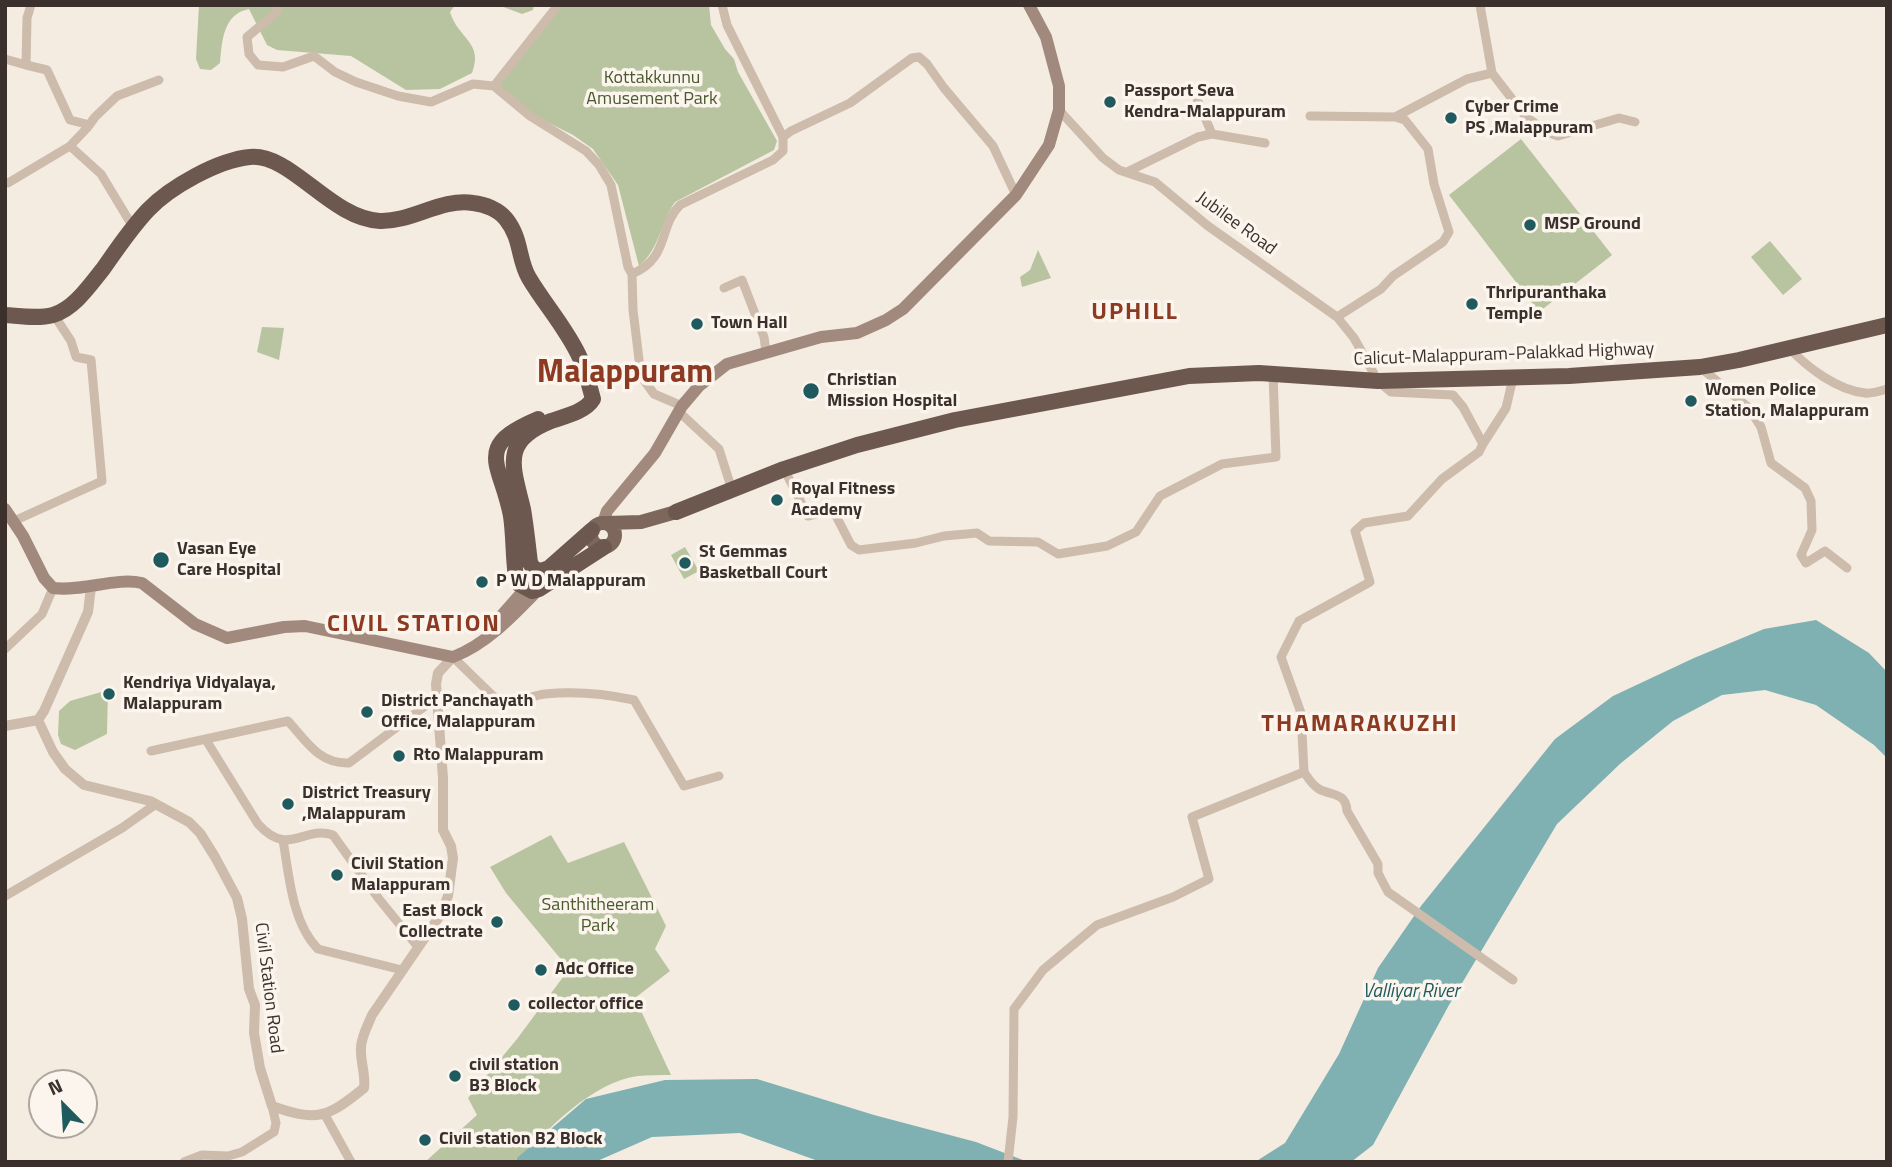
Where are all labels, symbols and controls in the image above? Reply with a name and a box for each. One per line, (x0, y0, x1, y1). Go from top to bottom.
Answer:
park label: Kottakkunnu Amusement Park (586, 68, 718, 110)
place label: Passport Seva Kendra-Malappuram (1124, 81, 1286, 124)
marker: Passport Seva Kendra-Malappuram (1102, 94, 1118, 110)
place label: Cyber Crime PS ,Malappuram (1465, 97, 1593, 140)
marker: Cyber Crime PS ,Malappuram (1443, 110, 1459, 126)
street label: Jubilee Road (1192, 188, 1280, 260)
place label: MSP Ground (1544, 214, 1641, 236)
marker: MSP Ground (1522, 217, 1538, 233)
place label: Thripuranthaka Temple (1486, 283, 1607, 326)
marker: Thripuranthaka Temple (1464, 296, 1480, 312)
district label: UPHILL (1092, 299, 1178, 327)
place label: Town Hall (711, 313, 788, 335)
marker: Town Hall (689, 316, 705, 332)
street label: Calicut-Malappuram-Palakkad Highway (1353, 339, 1655, 371)
district label: Malappuram (537, 355, 713, 393)
place label: Christian Mission Hospital (827, 370, 957, 412)
place label: Women Police Station, Malappuram (1705, 380, 1869, 422)
marker: Christian Mission Hospital (801, 381, 821, 401)
marker: Women Police Station, Malappuram (1683, 393, 1699, 409)
place label: Royal Fitness Academy (791, 479, 895, 522)
marker: Royal Fitness Academy (769, 492, 785, 508)
place label: Vasan Eye Care Hospital (177, 539, 281, 582)
place label: St Gemmas Basketball Court (699, 542, 828, 584)
marker: Vasan Eye Care Hospital (151, 550, 171, 570)
marker: St Gemmas Basketball Court (677, 555, 693, 571)
place label: P W D Malappuram (496, 571, 646, 593)
marker: P W D Malappuram (474, 574, 490, 590)
district label: CIVIL STATION (329, 611, 499, 639)
place label: Kendriya Vidyalaya, Malappuram (123, 673, 276, 716)
marker: Kendriya Vidyalaya, Malappuram (101, 686, 117, 702)
place label: District Panchayath Office, Malappuram (381, 691, 535, 734)
marker: District Panchayath Office, Malappuram (359, 704, 375, 720)
district label: THAMARAKUZHI (1263, 711, 1457, 739)
place label: Rto Malappuram (413, 745, 543, 767)
marker: Rto Malappuram (391, 748, 407, 764)
place label: District Treasury ,Malappuram (302, 783, 431, 826)
marker: District Treasury ,Malappuram (280, 796, 296, 812)
place label: Civil Station Malappuram (351, 854, 450, 896)
marker: Civil Station Malappuram (329, 867, 345, 883)
park label: Santhitheeram Park (542, 895, 654, 937)
place label: East Block Collectrate (399, 901, 483, 944)
marker: East Block Collectrate (489, 914, 505, 930)
street label: Civil Station Road (249, 921, 287, 1055)
place label: Adc Office (555, 959, 634, 981)
marker: Adc Office (533, 962, 549, 978)
water label: Valliyar River (1362, 981, 1460, 1003)
place label: collector office (528, 994, 643, 1016)
marker: collector office (506, 997, 522, 1013)
place label: civil station B3 Block (469, 1055, 559, 1098)
marker: civil station B3 Block (447, 1068, 463, 1084)
north arrow (28, 1069, 98, 1139)
text: N (43, 1070, 67, 1102)
place label: Civil station B2 Block (439, 1129, 602, 1151)
marker: Civil station B2 Block (417, 1132, 433, 1148)

